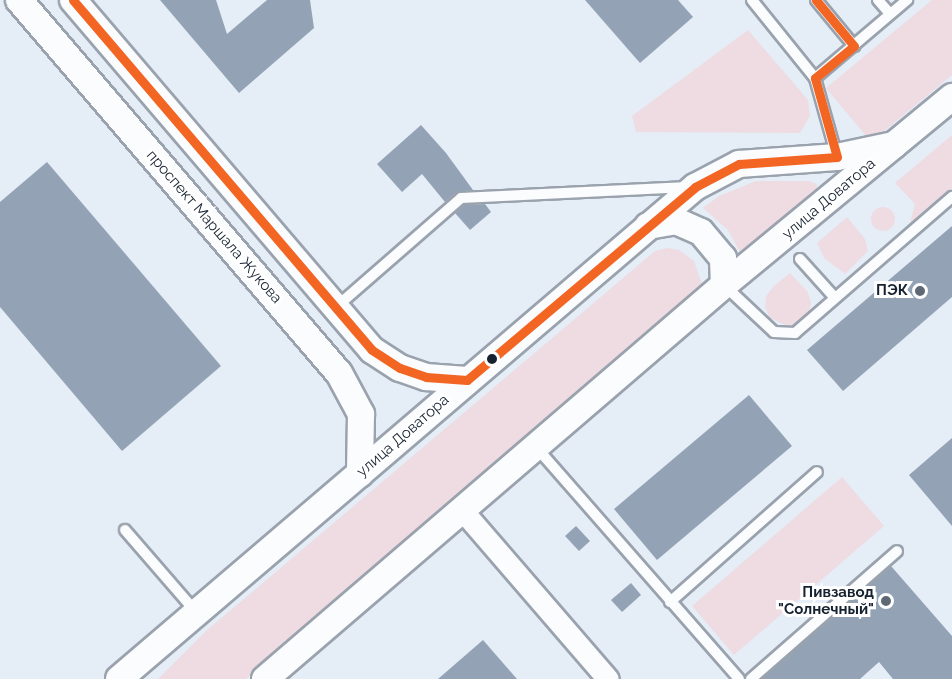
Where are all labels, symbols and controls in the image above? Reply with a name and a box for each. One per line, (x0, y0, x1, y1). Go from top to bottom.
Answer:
street label: проспект Маршала Жукова (143, 147, 285, 307)
street label: улица Доватора (779, 155, 879, 243)
place label: ПЭК (876, 282, 908, 300)
marker: ПЭК (913, 284, 927, 298)
unlabelled marker (486, 353, 498, 365)
street label: улица Доватора (353, 391, 453, 481)
place label: Пивзавод "Солнечный" (778, 583, 874, 618)
marker: Пивзавод "Солнечный" (879, 594, 893, 608)

